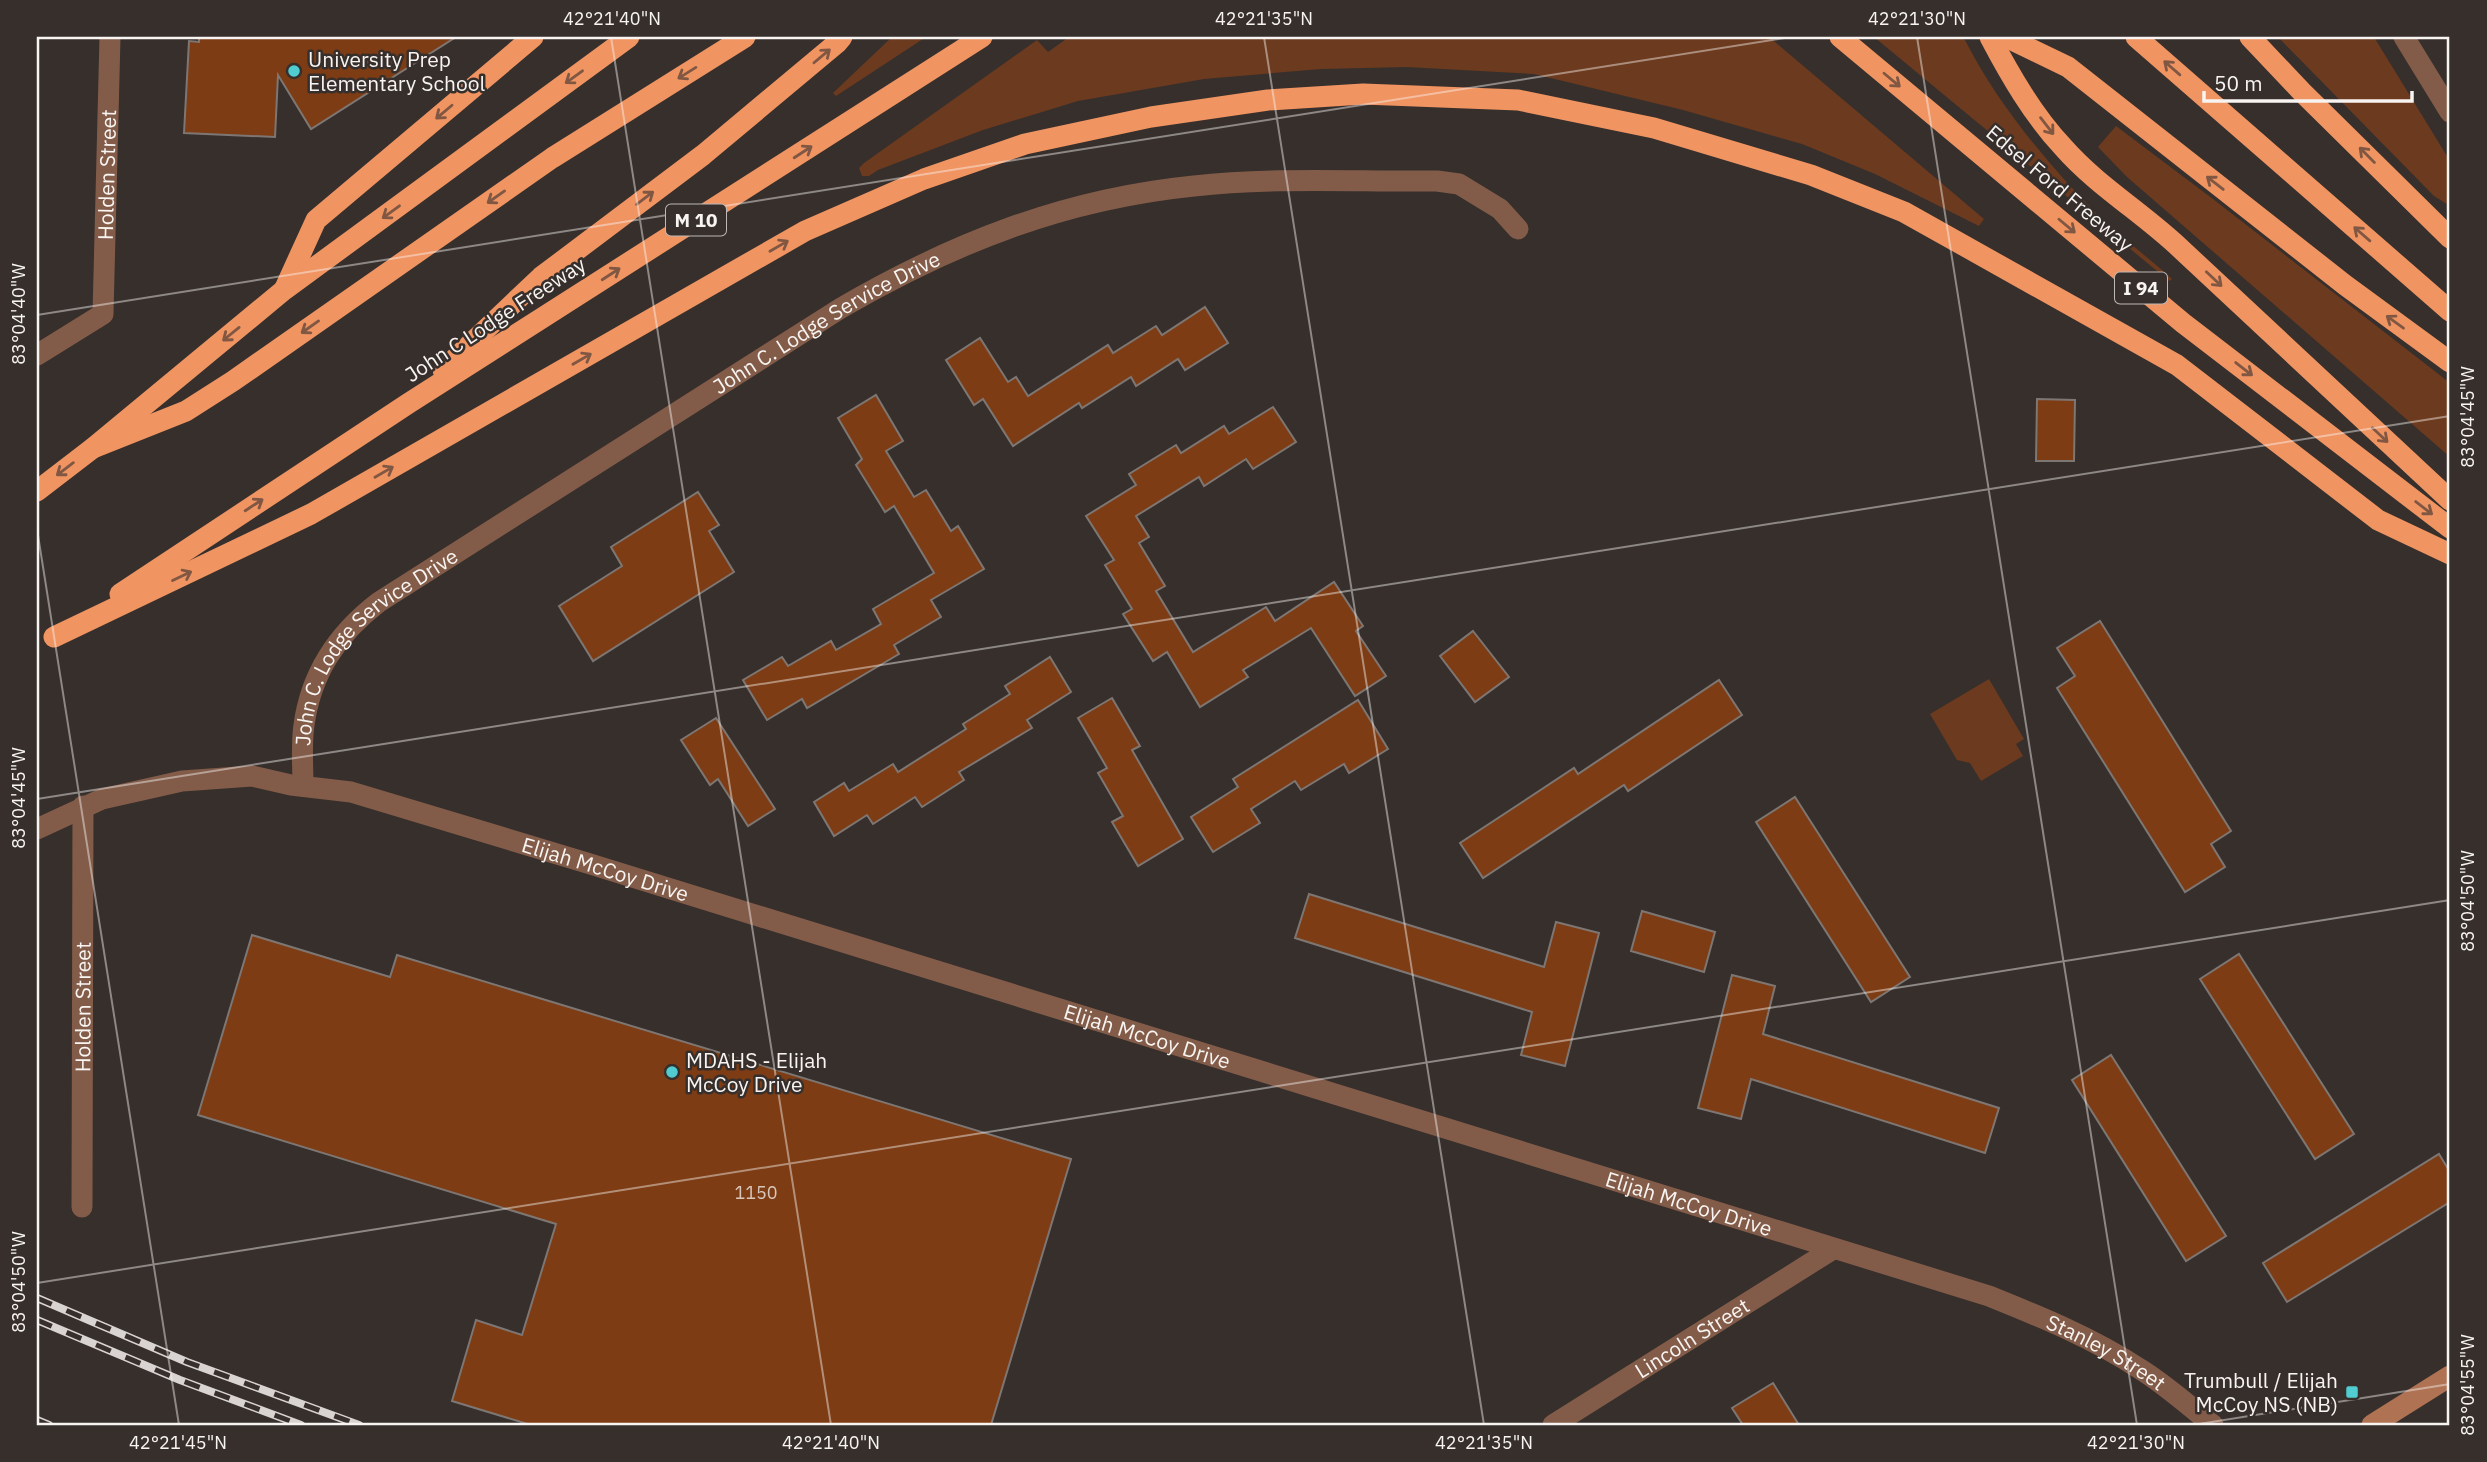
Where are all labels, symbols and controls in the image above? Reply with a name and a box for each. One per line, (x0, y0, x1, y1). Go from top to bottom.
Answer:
text: 42°21'40"N (563, 7, 661, 30)
text: 42°21'35"N (1215, 7, 1313, 30)
text: 42°21'30"N (1868, 7, 1966, 30)
place label: University Prep Elementary School (308, 45, 485, 97)
one-way arrow (813, 48, 831, 63)
one-way arrow (2163, 60, 2181, 76)
scale bar (2204, 60, 2412, 104)
marker: University Prep Elementary School (286, 63, 302, 79)
one-way arrow (678, 66, 698, 80)
text: 50 m (2214, 69, 2263, 97)
one-way arrow (565, 70, 584, 84)
one-way arrow (1883, 73, 1901, 88)
one-way arrow (435, 104, 453, 120)
street label: Holden Street (91, 109, 122, 240)
one-way arrow (2039, 117, 2054, 135)
street label: Edsel Ford Freeway (1981, 118, 2140, 258)
one-way arrow (792, 144, 812, 158)
one-way arrow (2358, 147, 2375, 164)
one-way arrow (2207, 175, 2225, 191)
one-way arrow (487, 190, 506, 204)
one-way arrow (635, 191, 654, 206)
road number: M 10 (666, 204, 726, 235)
one-way arrow (382, 205, 401, 219)
one-way arrow (2058, 218, 2076, 234)
one-way arrow (2353, 226, 2371, 242)
one-way arrow (768, 239, 789, 252)
street label: John C. Lodge Service Drive (707, 244, 944, 400)
street label: John C Lodge Freeway (399, 250, 591, 388)
text: 83°04'40"W (7, 263, 30, 365)
one-way arrow (600, 267, 620, 281)
one-way arrow (2205, 271, 2222, 288)
road number: I 94 (2115, 272, 2167, 304)
one-way arrow (2386, 315, 2405, 329)
one-way arrow (301, 320, 320, 334)
one-way arrow (223, 326, 241, 342)
one-way arrow (571, 352, 591, 366)
one-way arrow (2234, 362, 2252, 377)
text: 83°04'45"W (2456, 366, 2479, 468)
one-way arrow (2371, 427, 2389, 443)
one-way arrow (56, 462, 74, 477)
one-way arrow (373, 465, 394, 478)
one-way arrow (244, 498, 263, 512)
one-way arrow (2414, 501, 2433, 516)
street label: John C. Lodge Service Drive (288, 542, 463, 746)
one-way arrow (171, 568, 192, 582)
text: 83°04'45"W (7, 747, 30, 849)
street label: Elijah McCoy Drive (519, 830, 692, 908)
text: 83°04'50"W (2456, 850, 2479, 952)
street label: Holden Street (68, 942, 97, 1072)
street label: Elijah McCoy Drive (1060, 997, 1234, 1075)
place label: MDAHS - Elijah McCoy Drive (686, 1046, 827, 1098)
marker: MDAHS - Elijah McCoy Drive (664, 1064, 680, 1080)
street label: Elijah McCoy Drive (1602, 1164, 1776, 1242)
house number: 1150 (734, 1181, 778, 1204)
text: 83°04'50"W (7, 1231, 30, 1333)
street label: Lincoln Street (1629, 1291, 1754, 1384)
street label: Stanley Street (2042, 1308, 2172, 1396)
text: 83°04'55"W (2456, 1334, 2479, 1436)
place label: Trumbull / Elijah McCoy NS (NB) (2184, 1366, 2338, 1418)
marker: Trumbull / Elijah McCoy NS (NB) (2344, 1384, 2360, 1400)
text: 42°21'45"N (129, 1431, 227, 1454)
text: 42°21'40"N (782, 1431, 880, 1454)
text: 42°21'35"N (1435, 1431, 1533, 1454)
text: 42°21'30"N (2087, 1431, 2185, 1454)

